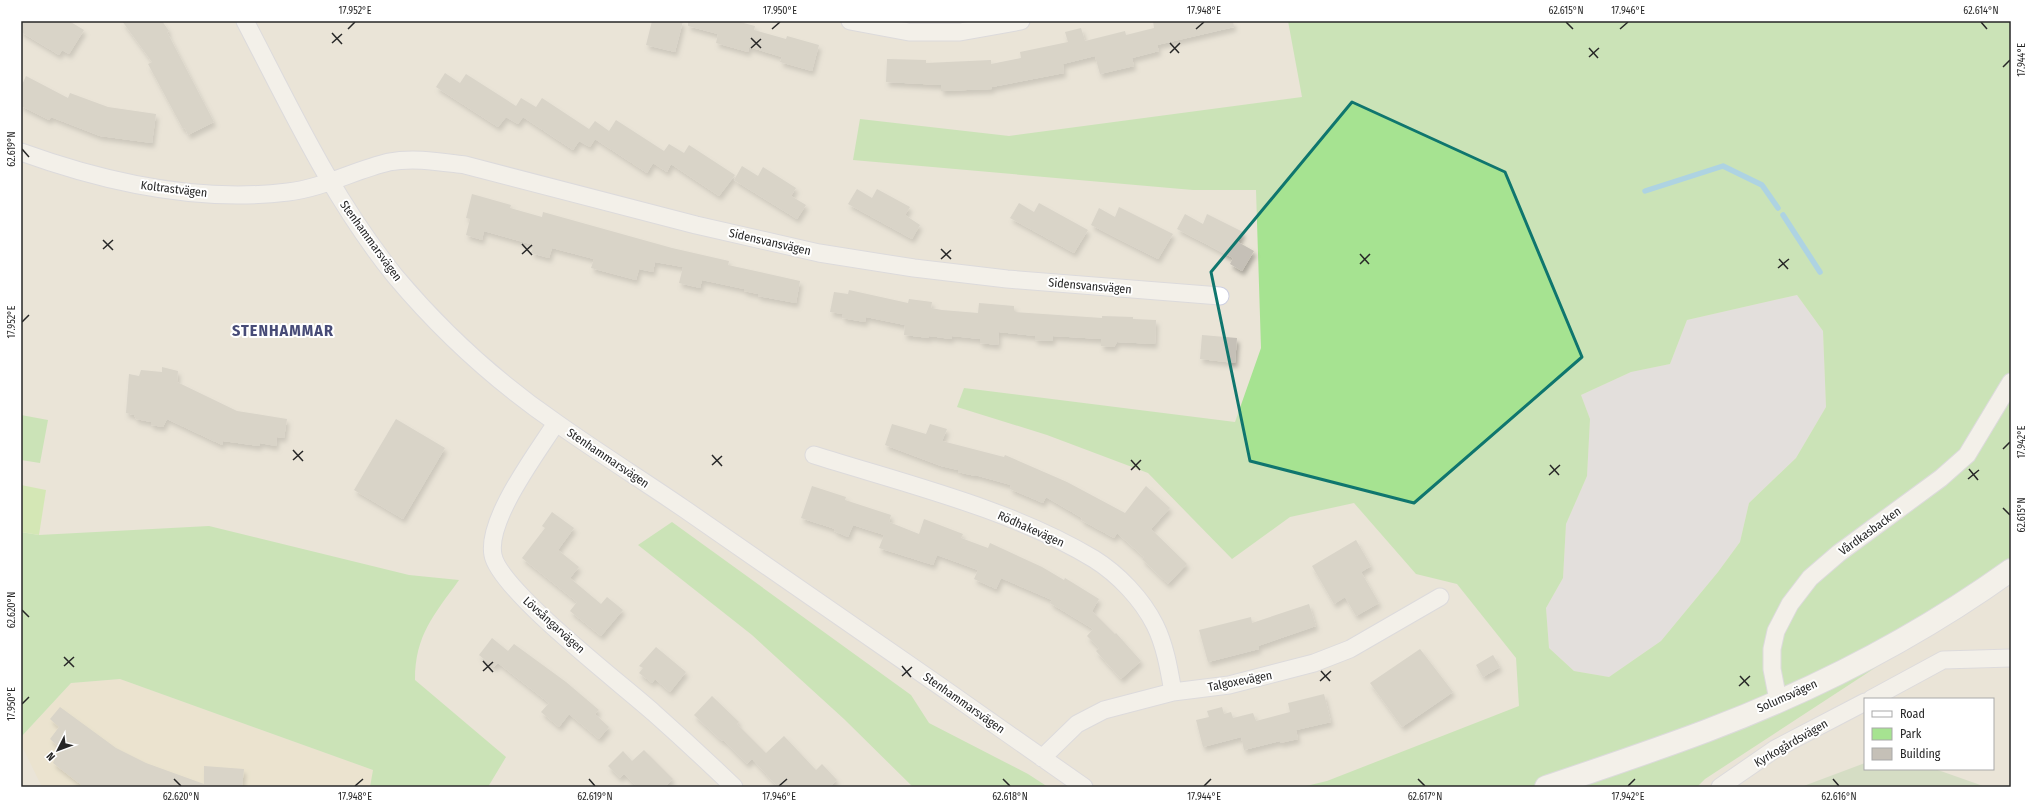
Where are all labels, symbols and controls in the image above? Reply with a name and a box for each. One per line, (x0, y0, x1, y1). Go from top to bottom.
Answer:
text: 17.952°E (339, 5, 372, 17)
text: 17.950°E (763, 5, 797, 17)
text: 17.948°E (1187, 5, 1221, 17)
text: 62.615°N (1549, 5, 1583, 17)
text: 17.946°E (1611, 5, 1645, 17)
text: 62.614°N (1963, 5, 1999, 17)
text: 17.944°E (2016, 43, 2028, 77)
text: 62.619°N (6, 131, 18, 167)
street label: Koltrastvägen (140, 178, 208, 200)
street label: Stenhammarsvägen (337, 198, 405, 284)
street label: Sidensvansvägen (728, 226, 812, 258)
street label: Sidensvansvägen (1048, 275, 1132, 297)
text: 17.952°E (6, 305, 18, 338)
district label: STENHAMMAR (232, 321, 334, 340)
street label: Stenhammarsvägen (564, 425, 652, 491)
text: 17.942°E (2016, 425, 2028, 459)
text: 62.615°N (2016, 498, 2028, 532)
street label: Vårdkasbacken (1836, 504, 1904, 558)
street label: Rödhakevägen (996, 508, 1066, 550)
text: 62.620°N (6, 592, 18, 628)
street label: Lövsångarvägen (520, 594, 588, 656)
street label: Talgoxevägen (1207, 668, 1273, 694)
street label: Stenhammarsvägen (921, 670, 1007, 736)
street label: Solumsvägen (1755, 676, 1819, 716)
text: 17.950°E (6, 687, 18, 721)
legend (1864, 698, 1994, 770)
text: Road (1900, 707, 1925, 721)
street label: Kyrkogårdsvägen (1752, 716, 1830, 770)
text: Park (1900, 727, 1922, 741)
north arrow (38, 730, 78, 770)
text: Building (1900, 747, 1941, 761)
text: N (44, 750, 58, 763)
text: 62.620°N (163, 791, 199, 803)
text: 17.948°E (338, 791, 372, 803)
text: 62.619°N (577, 791, 613, 803)
text: 17.946°E (762, 791, 796, 803)
text: 62.618°N (992, 791, 1028, 803)
text: 17.944°E (1187, 791, 1221, 803)
text: 62.617°N (1408, 791, 1442, 803)
text: 17.942°E (1611, 791, 1645, 803)
text: 62.616°N (1821, 791, 1857, 803)

